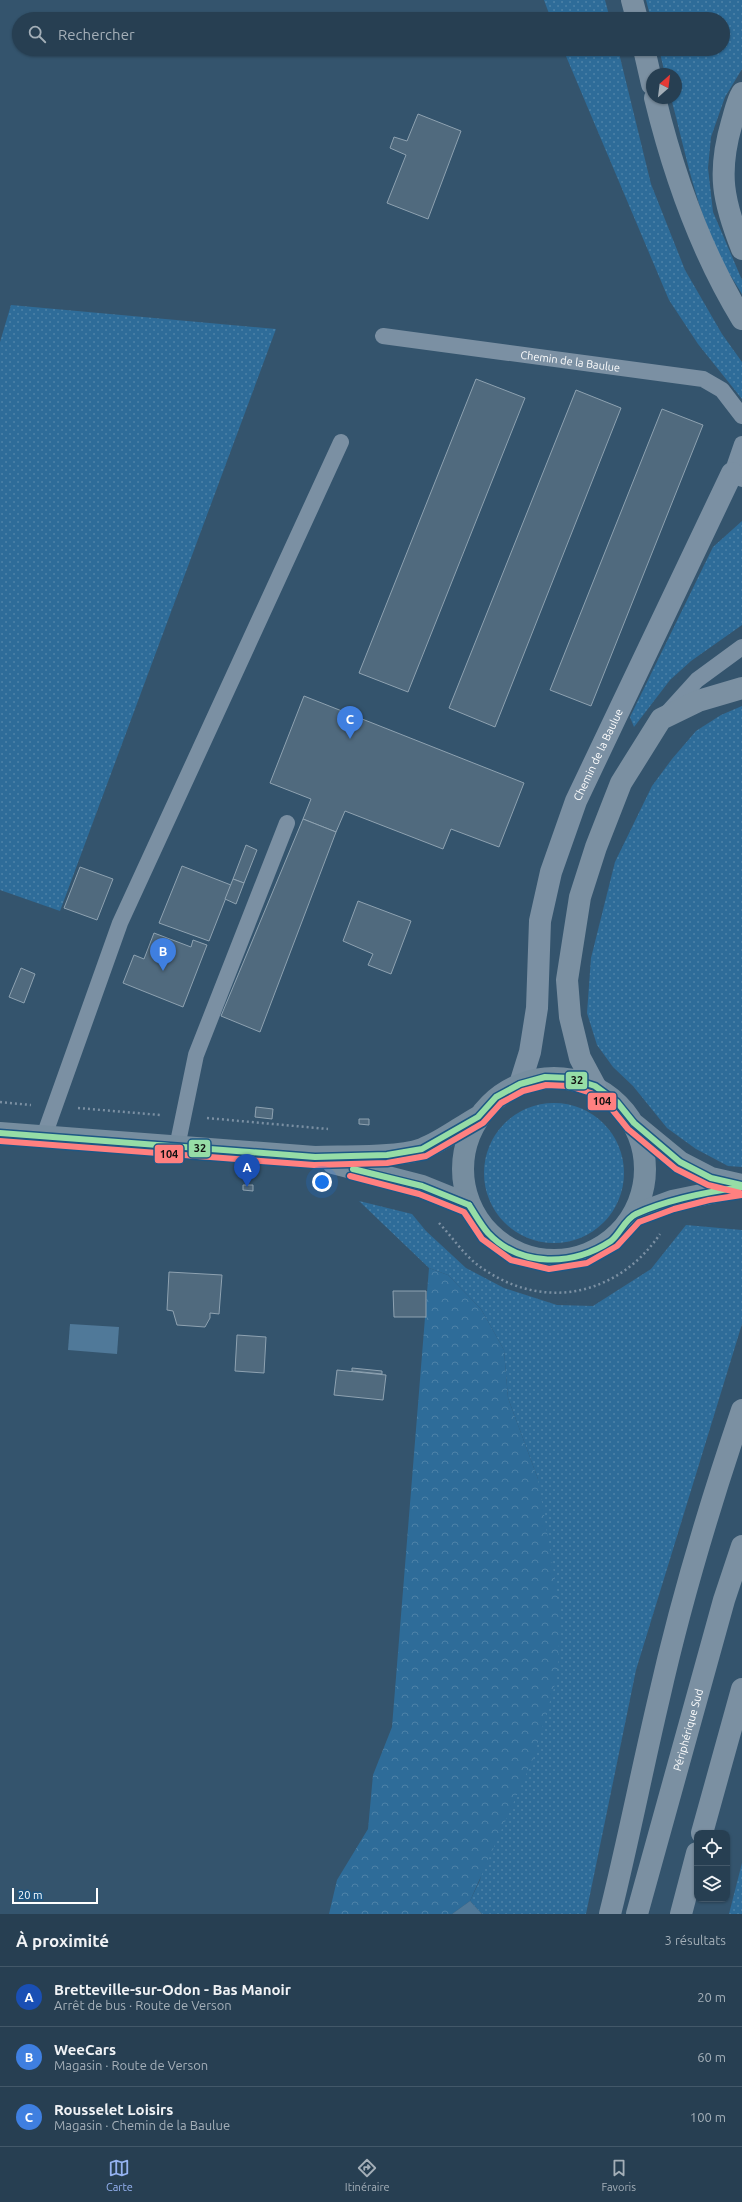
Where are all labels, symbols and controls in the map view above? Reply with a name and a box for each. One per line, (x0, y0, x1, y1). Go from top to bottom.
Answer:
search box (12, 12, 730, 56)
icon: search (26, 23, 48, 45)
text: Rechercher (58, 26, 135, 43)
north arrow (646, 68, 682, 104)
street label: Chemin de la Baulue (520, 349, 621, 374)
pin: C (337, 706, 363, 739)
street label: Chemin de la Baulue (571, 707, 625, 803)
pin: B (150, 938, 176, 971)
line badge: 32 (565, 1071, 588, 1090)
text: 32 (571, 1074, 583, 1086)
line badge: 104 (587, 1092, 617, 1111)
text: 104 (593, 1095, 611, 1107)
line badge: 32 (188, 1139, 211, 1158)
text: 32 (194, 1142, 206, 1154)
line badge: 104 (154, 1144, 184, 1164)
text: 104 (160, 1148, 178, 1160)
pin: A (234, 1154, 260, 1187)
your location (312, 1172, 332, 1192)
street label: Périphérique Sud (671, 1687, 705, 1772)
map controls (694, 1830, 730, 1902)
button: locate (694, 1830, 730, 1866)
button: layers (694, 1866, 730, 1902)
scale bar (12, 1886, 98, 1905)
text: 20 m (18, 1889, 42, 1901)
text: À proximité (16, 1931, 109, 1950)
text: 3 résultats (665, 1933, 726, 1947)
text: Bretteville-sur-Odon - Bas Manoir (54, 1981, 291, 1998)
text: A (24, 1990, 34, 2004)
text: 20 m (697, 1990, 726, 2004)
text: Arrêt de bus · Route de Verson (54, 1998, 232, 2012)
text: WeeCars (54, 2041, 116, 2058)
text: B (25, 2050, 33, 2064)
text: 60 m (697, 2050, 726, 2064)
text: Magasin · Route de Verson (54, 2058, 208, 2072)
text: Rousselet Loisirs (54, 2101, 173, 2118)
text: C (25, 2110, 33, 2124)
text: 100 m (690, 2110, 726, 2124)
text: Magasin · Chemin de la Baulue (54, 2118, 230, 2132)
tab: Carte (106, 2157, 133, 2193)
tab: Itinéraire (345, 2157, 390, 2193)
tab: Favoris (602, 2157, 636, 2193)

